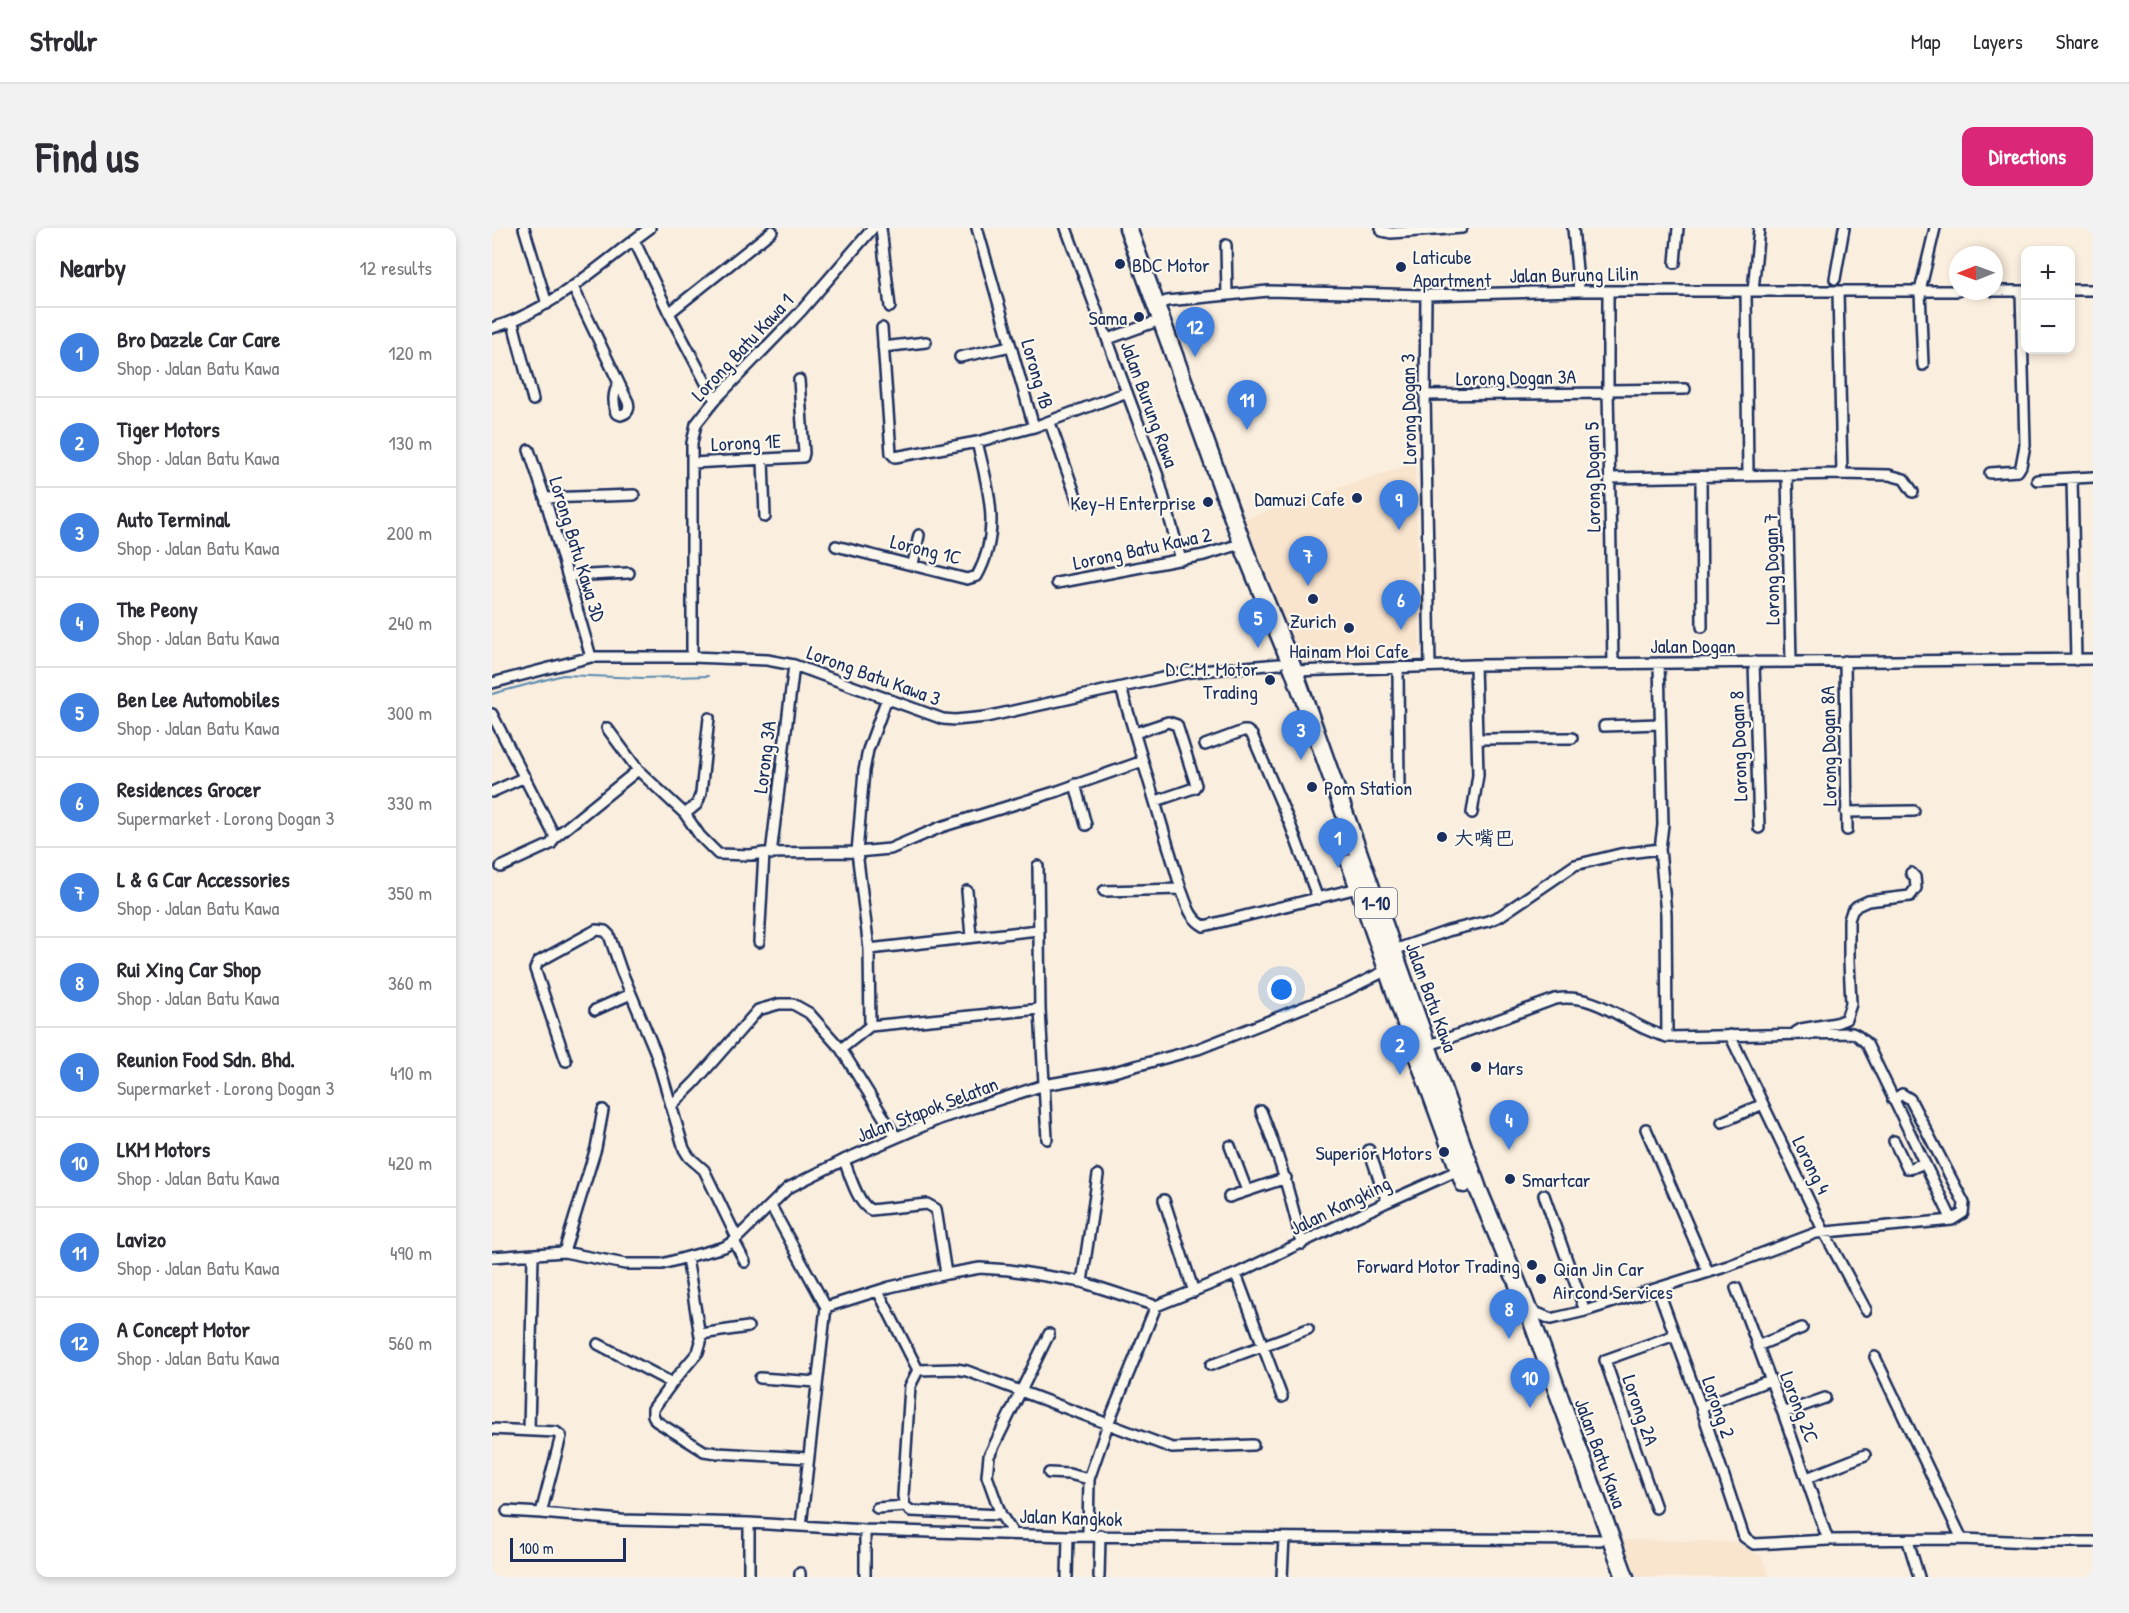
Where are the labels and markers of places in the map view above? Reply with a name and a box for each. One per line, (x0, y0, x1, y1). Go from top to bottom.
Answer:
place label: Laticube Apartment (1413, 243, 1492, 293)
place label: BDC Motor (1132, 251, 1210, 278)
marker: BDC Motor (1113, 257, 1127, 271)
marker: Laticube Apartment (1394, 260, 1408, 274)
place label: Sama (1089, 304, 1127, 331)
pin: 12 (1176, 308, 1214, 357)
marker: Sama (1132, 310, 1146, 324)
pin: 11 (1228, 380, 1266, 430)
pin: 9 (1380, 480, 1418, 530)
place label: Damuzi Cafe (1254, 485, 1345, 512)
place label: Key-H Enterprise (1070, 489, 1196, 516)
marker: Damuzi Cafe (1350, 491, 1364, 505)
marker: Key-H Enterprise (1201, 495, 1215, 509)
pin: 7 (1288, 536, 1328, 586)
pin: 6 (1382, 580, 1420, 630)
marker: Zurich (1306, 592, 1320, 606)
pin: 5 (1238, 598, 1278, 648)
place label: Zurich (1290, 607, 1336, 634)
marker: Hainam Moi Cafe (1342, 621, 1356, 635)
place label: Hainam Moi Cafe (1289, 637, 1409, 664)
place label: D.C.M. Motor Trading (1166, 655, 1258, 705)
marker: D.C.M. Motor Trading (1263, 673, 1277, 687)
pin: 3 (1282, 710, 1320, 760)
place label: Pom Station (1324, 774, 1412, 801)
marker: Pom Station (1305, 780, 1319, 794)
pin: 1 (1318, 818, 1358, 868)
place label: 大嘴巴 (1454, 824, 1514, 851)
marker: 大嘴巴 (1435, 830, 1449, 844)
pin: 2 (1380, 1026, 1420, 1075)
place label: Mars (1488, 1054, 1523, 1081)
marker: Mars (1469, 1060, 1483, 1074)
pin: 4 (1490, 1100, 1528, 1150)
place label: Superior Motors (1315, 1139, 1432, 1166)
marker: Superior Motors (1437, 1145, 1451, 1159)
place label: Smartcar (1522, 1166, 1591, 1193)
marker: Smartcar (1503, 1172, 1517, 1186)
place label: Forward Motor Trading (1356, 1252, 1520, 1279)
place label: Qian Jin Car Aircond Services (1553, 1255, 1673, 1305)
marker: Forward Motor Trading (1525, 1258, 1539, 1272)
marker: Qian Jin Car Aircond Services (1534, 1272, 1548, 1286)
pin: 8 (1490, 1290, 1528, 1339)
pin: 10 (1510, 1358, 1550, 1408)

